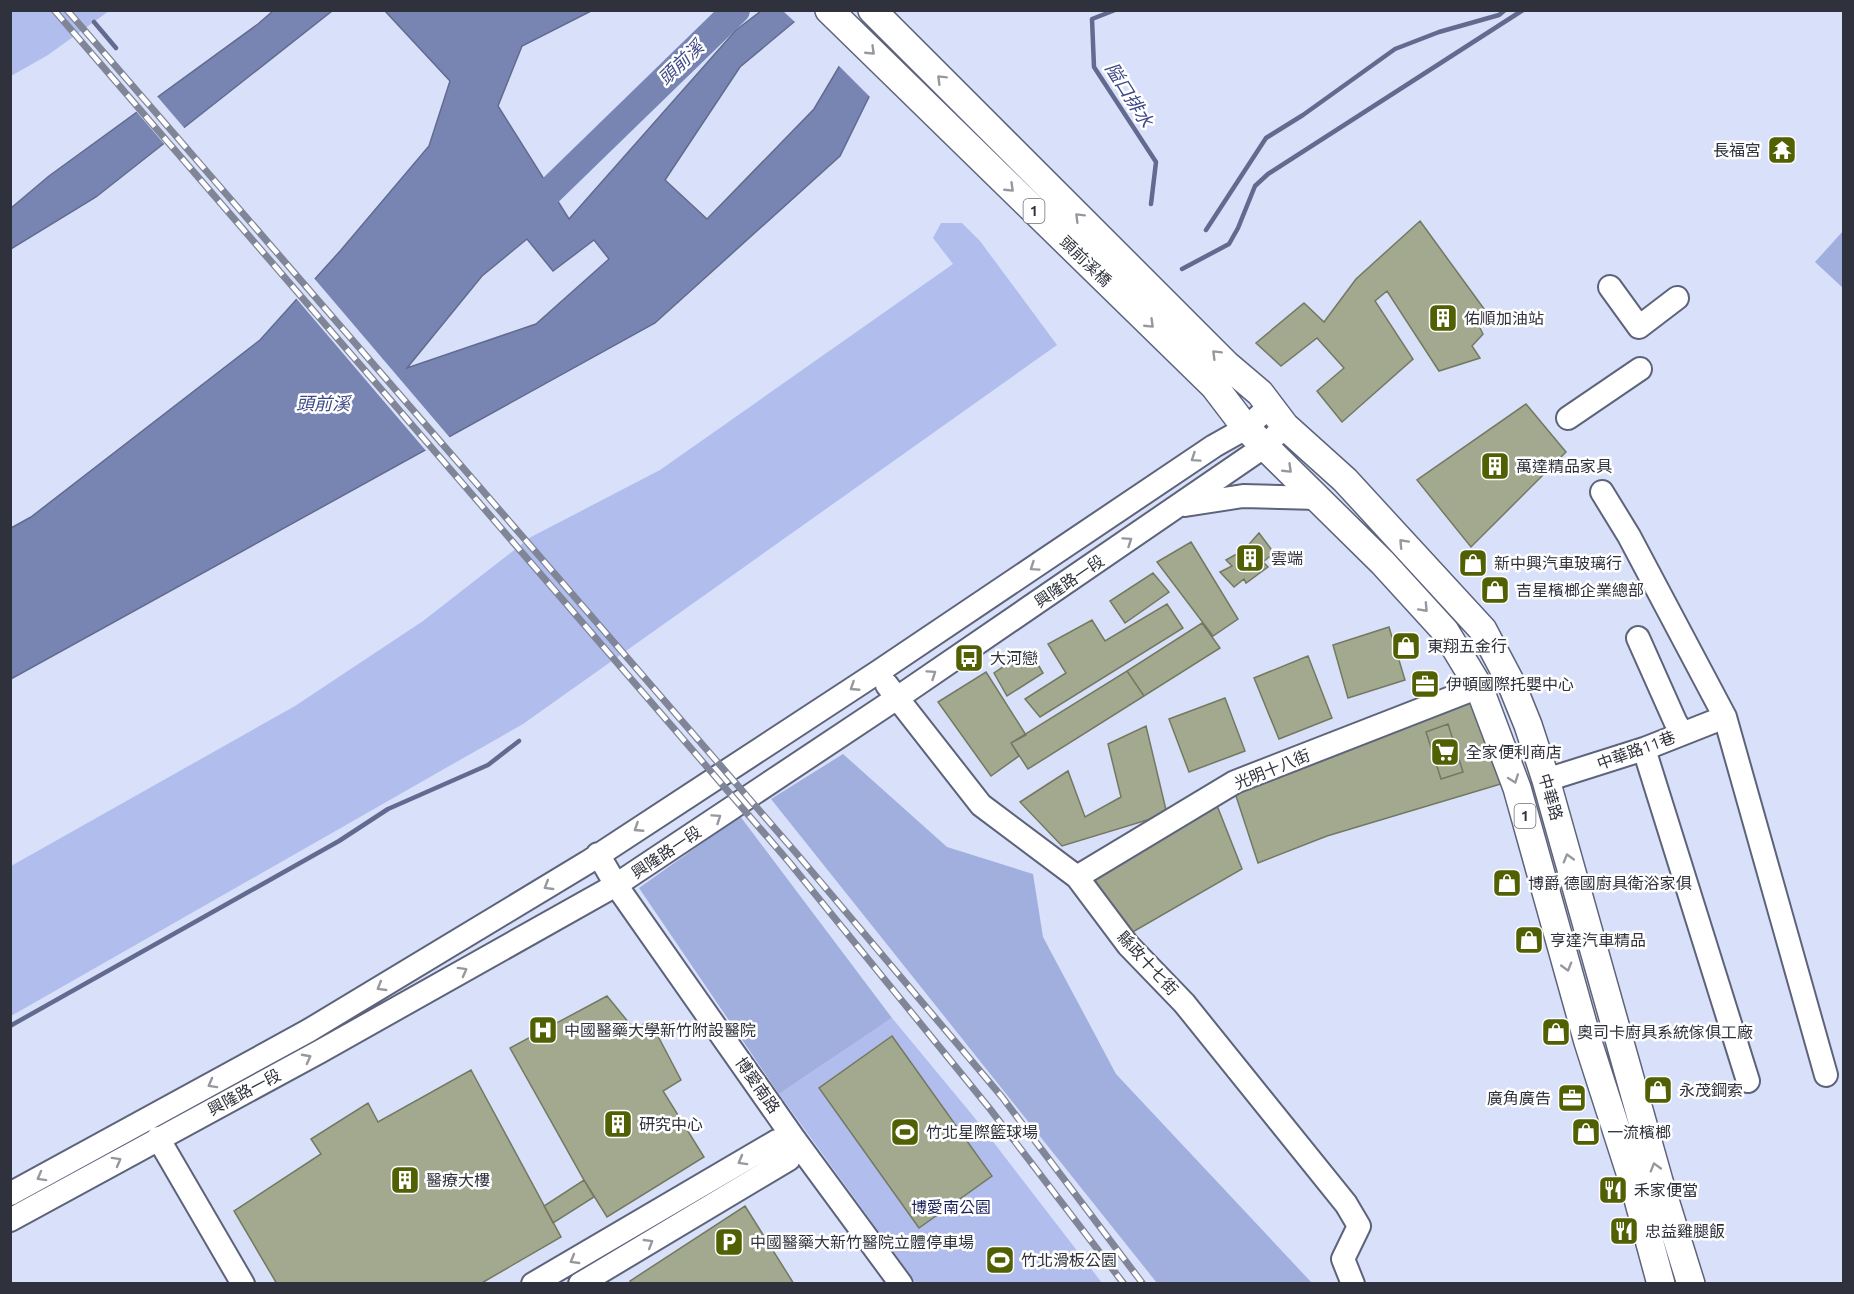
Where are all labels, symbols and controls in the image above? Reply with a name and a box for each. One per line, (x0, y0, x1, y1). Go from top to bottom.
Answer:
water label: 頭前溪 (654, 34, 709, 88)
one-way arrow (863, 44, 874, 55)
water label: 隘口排水 (1102, 59, 1158, 131)
one-way arrow (937, 75, 948, 86)
temple icon: 長福宮 (1766, 134, 1798, 166)
place label: 長福宮 (1713, 141, 1761, 159)
one-way arrow (1003, 180, 1014, 191)
road number: 1 (1024, 199, 1044, 223)
one-way arrow (1075, 213, 1086, 224)
street label: 頭前溪橋 (1057, 232, 1115, 290)
building icon: 佑順加油站 (1427, 302, 1459, 334)
place label: 佑順加油站 (1464, 309, 1544, 327)
one-way arrow (1143, 316, 1154, 327)
one-way arrow (1213, 351, 1224, 362)
water label: 頭前溪 (296, 393, 353, 413)
building icon: 萬達精品家具 (1479, 450, 1511, 482)
one-way arrow (1191, 451, 1202, 462)
place label: 萬達精品家具 (1516, 457, 1612, 475)
one-way arrow (1281, 461, 1292, 472)
one-way arrow (1121, 537, 1132, 548)
one-way arrow (1399, 539, 1410, 550)
building icon: 雲端 (1234, 542, 1266, 574)
shop icon: 新中興汽車玻璃行 (1457, 547, 1489, 579)
place label: 雲端 (1271, 549, 1303, 567)
street label: 興隆路一段 (1031, 551, 1107, 611)
place label: 新中興汽車玻璃行 (1494, 554, 1622, 572)
one-way arrow (1029, 560, 1040, 571)
shop icon: 吉星檳榔企業總部 (1479, 574, 1511, 606)
place label: 吉星檳榔企業總部 (1516, 581, 1644, 599)
one-way arrow (1417, 601, 1428, 612)
shop icon: 東翔五金行 (1390, 630, 1422, 662)
place label: 東翔五金行 (1427, 637, 1507, 655)
bus stop icon: 大河戀 (953, 642, 985, 674)
place label: 大河戀 (990, 649, 1038, 667)
office icon: 伊頓國際托嬰中心 (1409, 668, 1441, 700)
one-way arrow (925, 670, 936, 681)
place label: 伊頓國際托嬰中心 (1446, 675, 1574, 693)
one-way arrow (850, 680, 860, 692)
street label: 中華路11巷 (1594, 728, 1678, 772)
supermarket icon: 全家便利商店 (1429, 736, 1461, 768)
place label: 全家便利商店 (1466, 743, 1562, 761)
street label: 光明十八街 (1232, 746, 1312, 792)
street label: 中華路 (1536, 771, 1566, 823)
one-way arrow (1506, 773, 1519, 784)
road number: 1 (1514, 804, 1536, 828)
one-way arrow (711, 814, 722, 825)
one-way arrow (634, 821, 644, 833)
street label: 興隆路一段 (628, 822, 704, 882)
one-way arrow (1563, 853, 1575, 864)
shop icon: 博爵 德國廚具衛浴家俱 (1491, 867, 1523, 899)
place label: 博爵 德國廚具衛浴家俱 (1528, 874, 1692, 892)
one-way arrow (544, 878, 554, 890)
shop icon: 亨達汽車精品 (1513, 924, 1545, 956)
street label: 縣政十七街 (1114, 928, 1182, 998)
place label: 亨達汽車精品 (1550, 931, 1646, 949)
one-way arrow (1560, 961, 1572, 971)
one-way arrow (456, 967, 467, 978)
one-way arrow (377, 979, 387, 991)
hospital icon: 中國醫藥大學新竹附設醫院 (527, 1014, 559, 1046)
shop icon: 奧司卡廚具系統傢俱工廠 (1540, 1016, 1572, 1048)
place label: 中國醫藥大學新竹附設醫院 (564, 1021, 756, 1039)
place label: 奧司卡廚具系統傢俱工廠 (1577, 1023, 1753, 1041)
one-way arrow (300, 1054, 311, 1065)
street label: 博愛南路 (732, 1054, 784, 1116)
street label: 興隆路一段 (204, 1065, 284, 1119)
shop icon: 永茂鋼索 (1642, 1074, 1674, 1106)
one-way arrow (208, 1077, 218, 1088)
place label: 永茂鋼索 (1679, 1081, 1743, 1099)
office icon: 廣角廣告 (1556, 1082, 1588, 1114)
place label: 廣角廣告 (1487, 1089, 1551, 1107)
building icon: 研究中心 (602, 1108, 634, 1140)
place label: 研究中心 (639, 1115, 703, 1133)
sports icon: 竹北星際籃球場 (889, 1116, 921, 1148)
shop icon: 一流檳榔 (1570, 1116, 1602, 1148)
place label: 竹北星際籃球場 (926, 1123, 1038, 1141)
place label: 一流檳榔 (1607, 1123, 1671, 1141)
one-way arrow (738, 1154, 748, 1165)
one-way arrow (110, 1157, 121, 1168)
one-way arrow (1650, 1163, 1662, 1173)
building icon: 醫療大樓 (389, 1164, 421, 1196)
one-way arrow (37, 1170, 47, 1181)
place label: 醫療大樓 (426, 1171, 490, 1189)
restaurant icon: 禾家便當 (1597, 1174, 1629, 1206)
place label: 禾家便當 (1634, 1181, 1698, 1199)
park label: 博愛南公園 (911, 1198, 991, 1216)
restaurant icon: 忠益雞腿飯 (1608, 1215, 1640, 1247)
place label: 忠益雞腿飯 (1645, 1222, 1725, 1240)
parking icon: 中國醫藥大新竹醫院立體停車場 (713, 1226, 745, 1258)
place label: 中國醫藥大新竹醫院立體停車場 (750, 1233, 974, 1251)
one-way arrow (643, 1239, 653, 1250)
sports icon: 竹北滑板公園 (984, 1244, 1016, 1276)
place label: 竹北滑板公園 (1021, 1251, 1117, 1269)
one-way arrow (570, 1252, 580, 1264)

